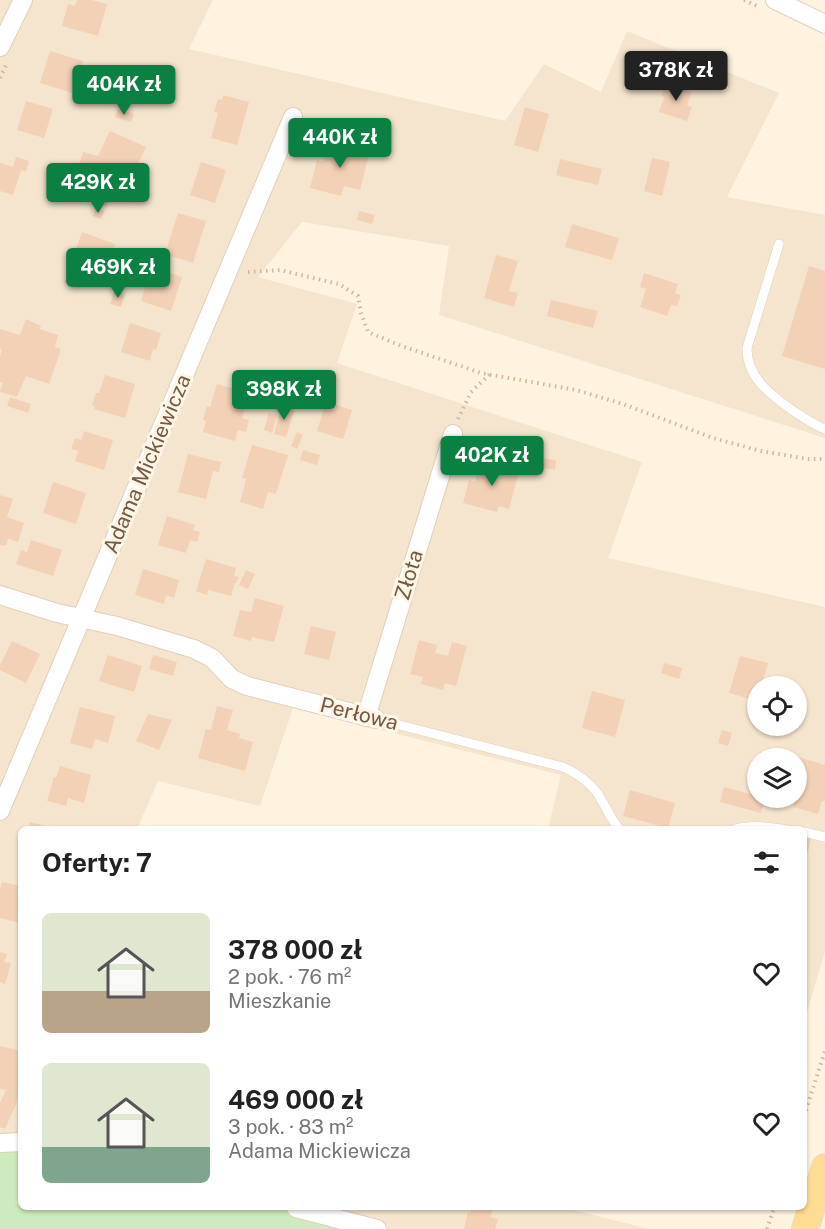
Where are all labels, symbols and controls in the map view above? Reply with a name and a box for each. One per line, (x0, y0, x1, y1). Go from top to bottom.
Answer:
pin: 378K zł (621, 51, 731, 102)
text: 378K zł (639, 58, 713, 82)
pin: 404K zł (69, 65, 179, 116)
text: 404K zł (86, 72, 162, 96)
pin: 440K zł (285, 118, 395, 169)
text: 440K zł (302, 125, 378, 149)
pin: 429K zł (43, 163, 153, 214)
text: 429K zł (60, 170, 136, 194)
pin: 469K zł (63, 248, 173, 299)
text: 469K zł (80, 255, 156, 279)
pin: 398K zł (229, 370, 339, 421)
street label: Adama Mickiewicza (98, 371, 196, 557)
text: 398K zł (246, 377, 322, 401)
pin: 402K zł (437, 436, 547, 487)
text: 402K zł (455, 443, 529, 467)
street label: Złota (389, 547, 428, 603)
map controls (747, 676, 807, 808)
button: locate (747, 676, 807, 736)
street label: Perłowa (317, 692, 401, 735)
button: layers (747, 748, 807, 808)
icon: filters (750, 846, 783, 879)
text: Oferty: 7 (42, 847, 152, 878)
text: 378 000 zł (228, 934, 363, 965)
icon: home (90, 937, 162, 1009)
icon: heart (750, 957, 783, 990)
text: 2 pok. · 76 m² (228, 965, 351, 989)
text: Mieszkanie (228, 989, 331, 1013)
text: 469 000 zł (228, 1084, 364, 1115)
icon: home (90, 1087, 162, 1159)
icon: heart (750, 1107, 783, 1140)
text: 3 pok. · 83 m² (228, 1115, 353, 1139)
text: Adama Mickiewicza (228, 1139, 411, 1163)

